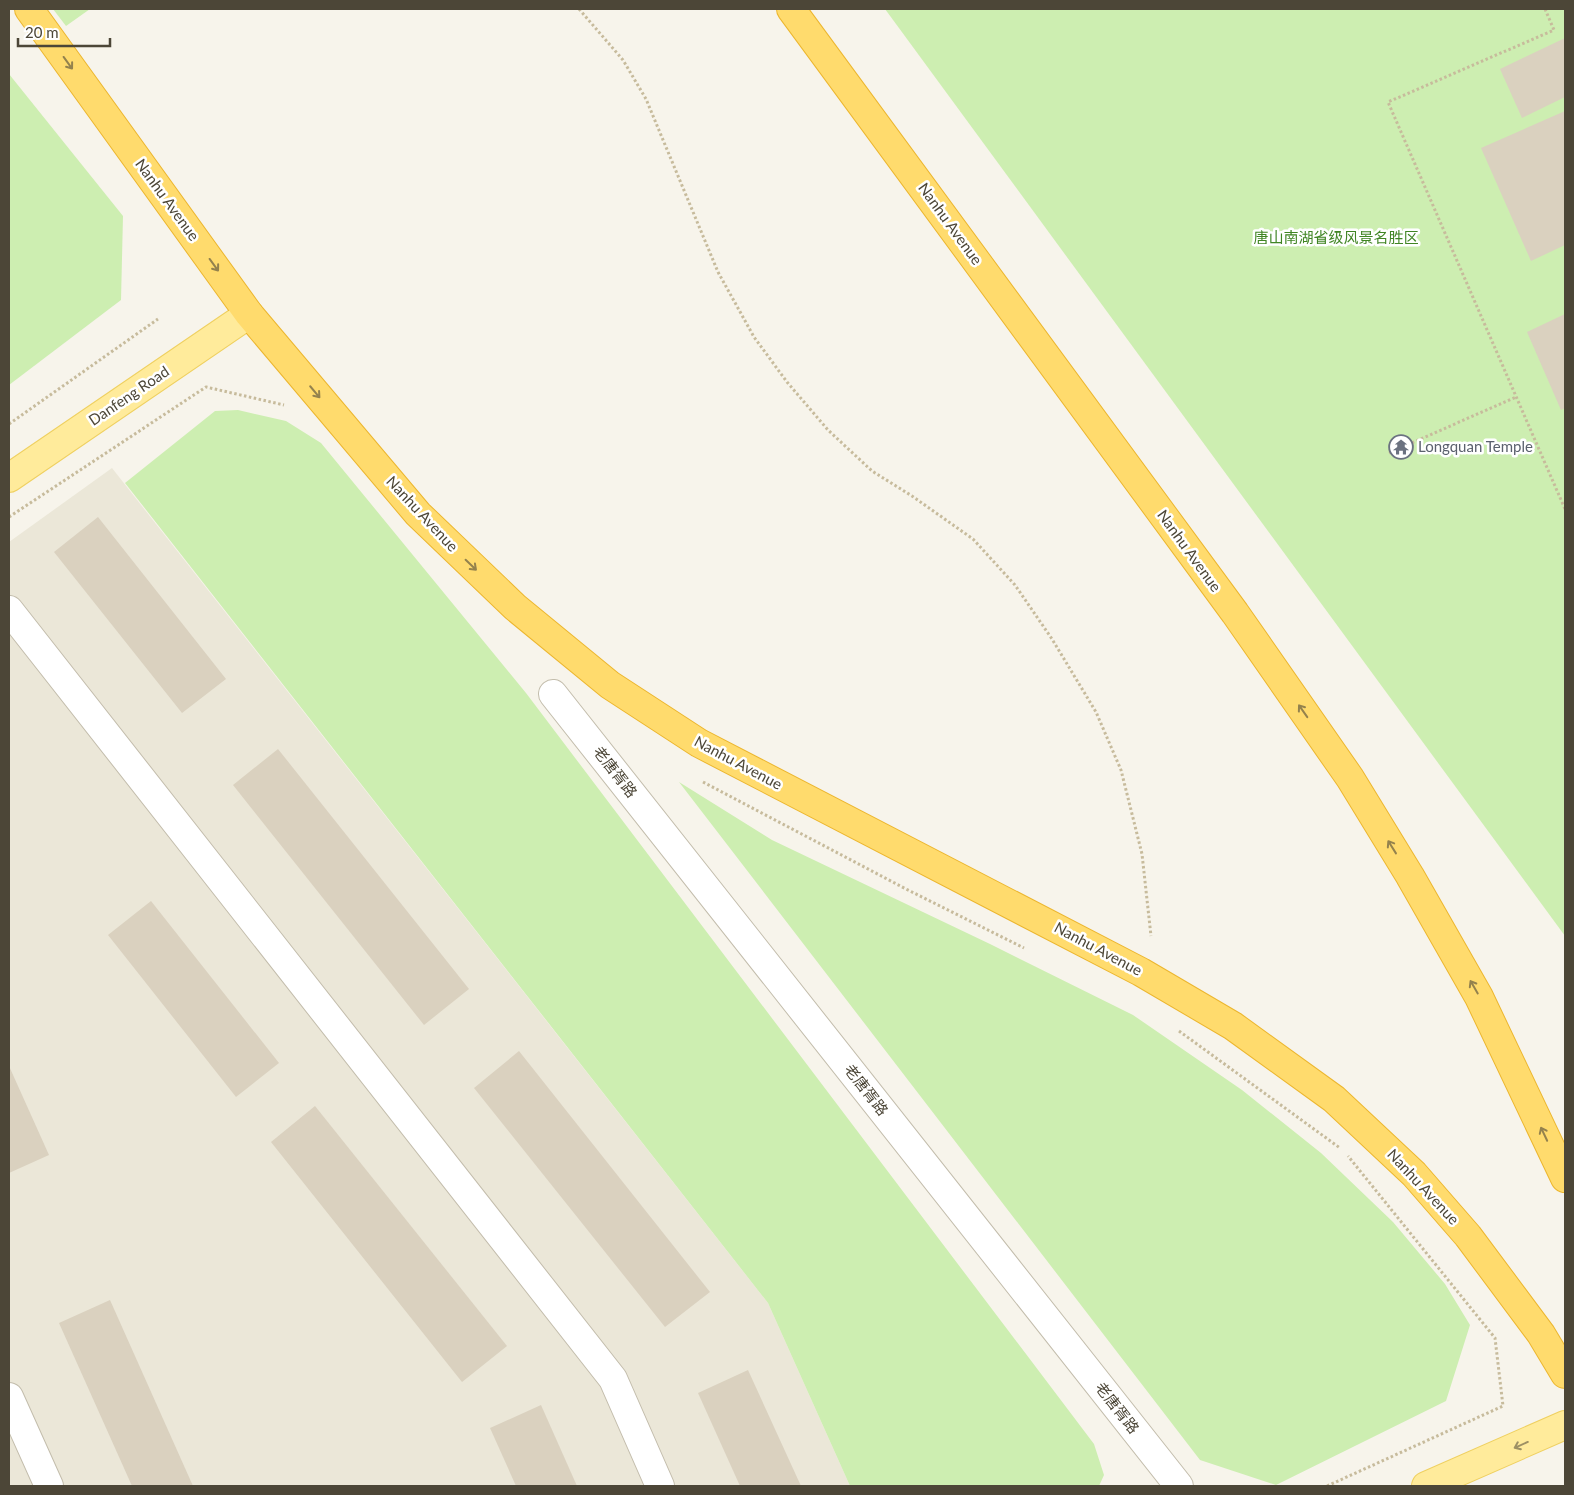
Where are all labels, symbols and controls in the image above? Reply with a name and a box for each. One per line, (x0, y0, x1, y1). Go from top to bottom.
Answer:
scale bar (18, 15, 110, 47)
text: 20 m (25, 23, 59, 41)
one-way arrow (63, 55, 73, 69)
street label: Nanhu Avenue (132, 155, 204, 244)
street label: Nanhu Avenue (915, 179, 987, 268)
park label: 唐山南湖省级风景名胜区 (1253, 228, 1419, 246)
one-way arrow (209, 258, 219, 272)
street label: Danfeng Road (85, 362, 172, 429)
one-way arrow (309, 386, 321, 399)
temple icon: Longquan Temple (1388, 434, 1414, 460)
place label: Longquan Temple (1418, 437, 1533, 455)
street label: Nanhu Avenue (383, 472, 462, 555)
street label: Nanhu Avenue (1154, 506, 1226, 595)
one-way arrow (464, 559, 477, 571)
one-way arrow (1298, 704, 1308, 718)
street label: Nanhu Avenue (692, 731, 785, 793)
street label: 老唐胥路 (590, 742, 641, 801)
one-way arrow (1386, 840, 1396, 854)
street label: Nanhu Avenue (1052, 917, 1145, 979)
one-way arrow (1468, 981, 1478, 995)
street label: 老唐胥路 (841, 1060, 892, 1119)
one-way arrow (1539, 1126, 1549, 1141)
street label: Nanhu Avenue (1384, 1145, 1463, 1228)
street label: 老唐胥路 (1092, 1378, 1143, 1437)
one-way arrow (1514, 1440, 1529, 1450)

